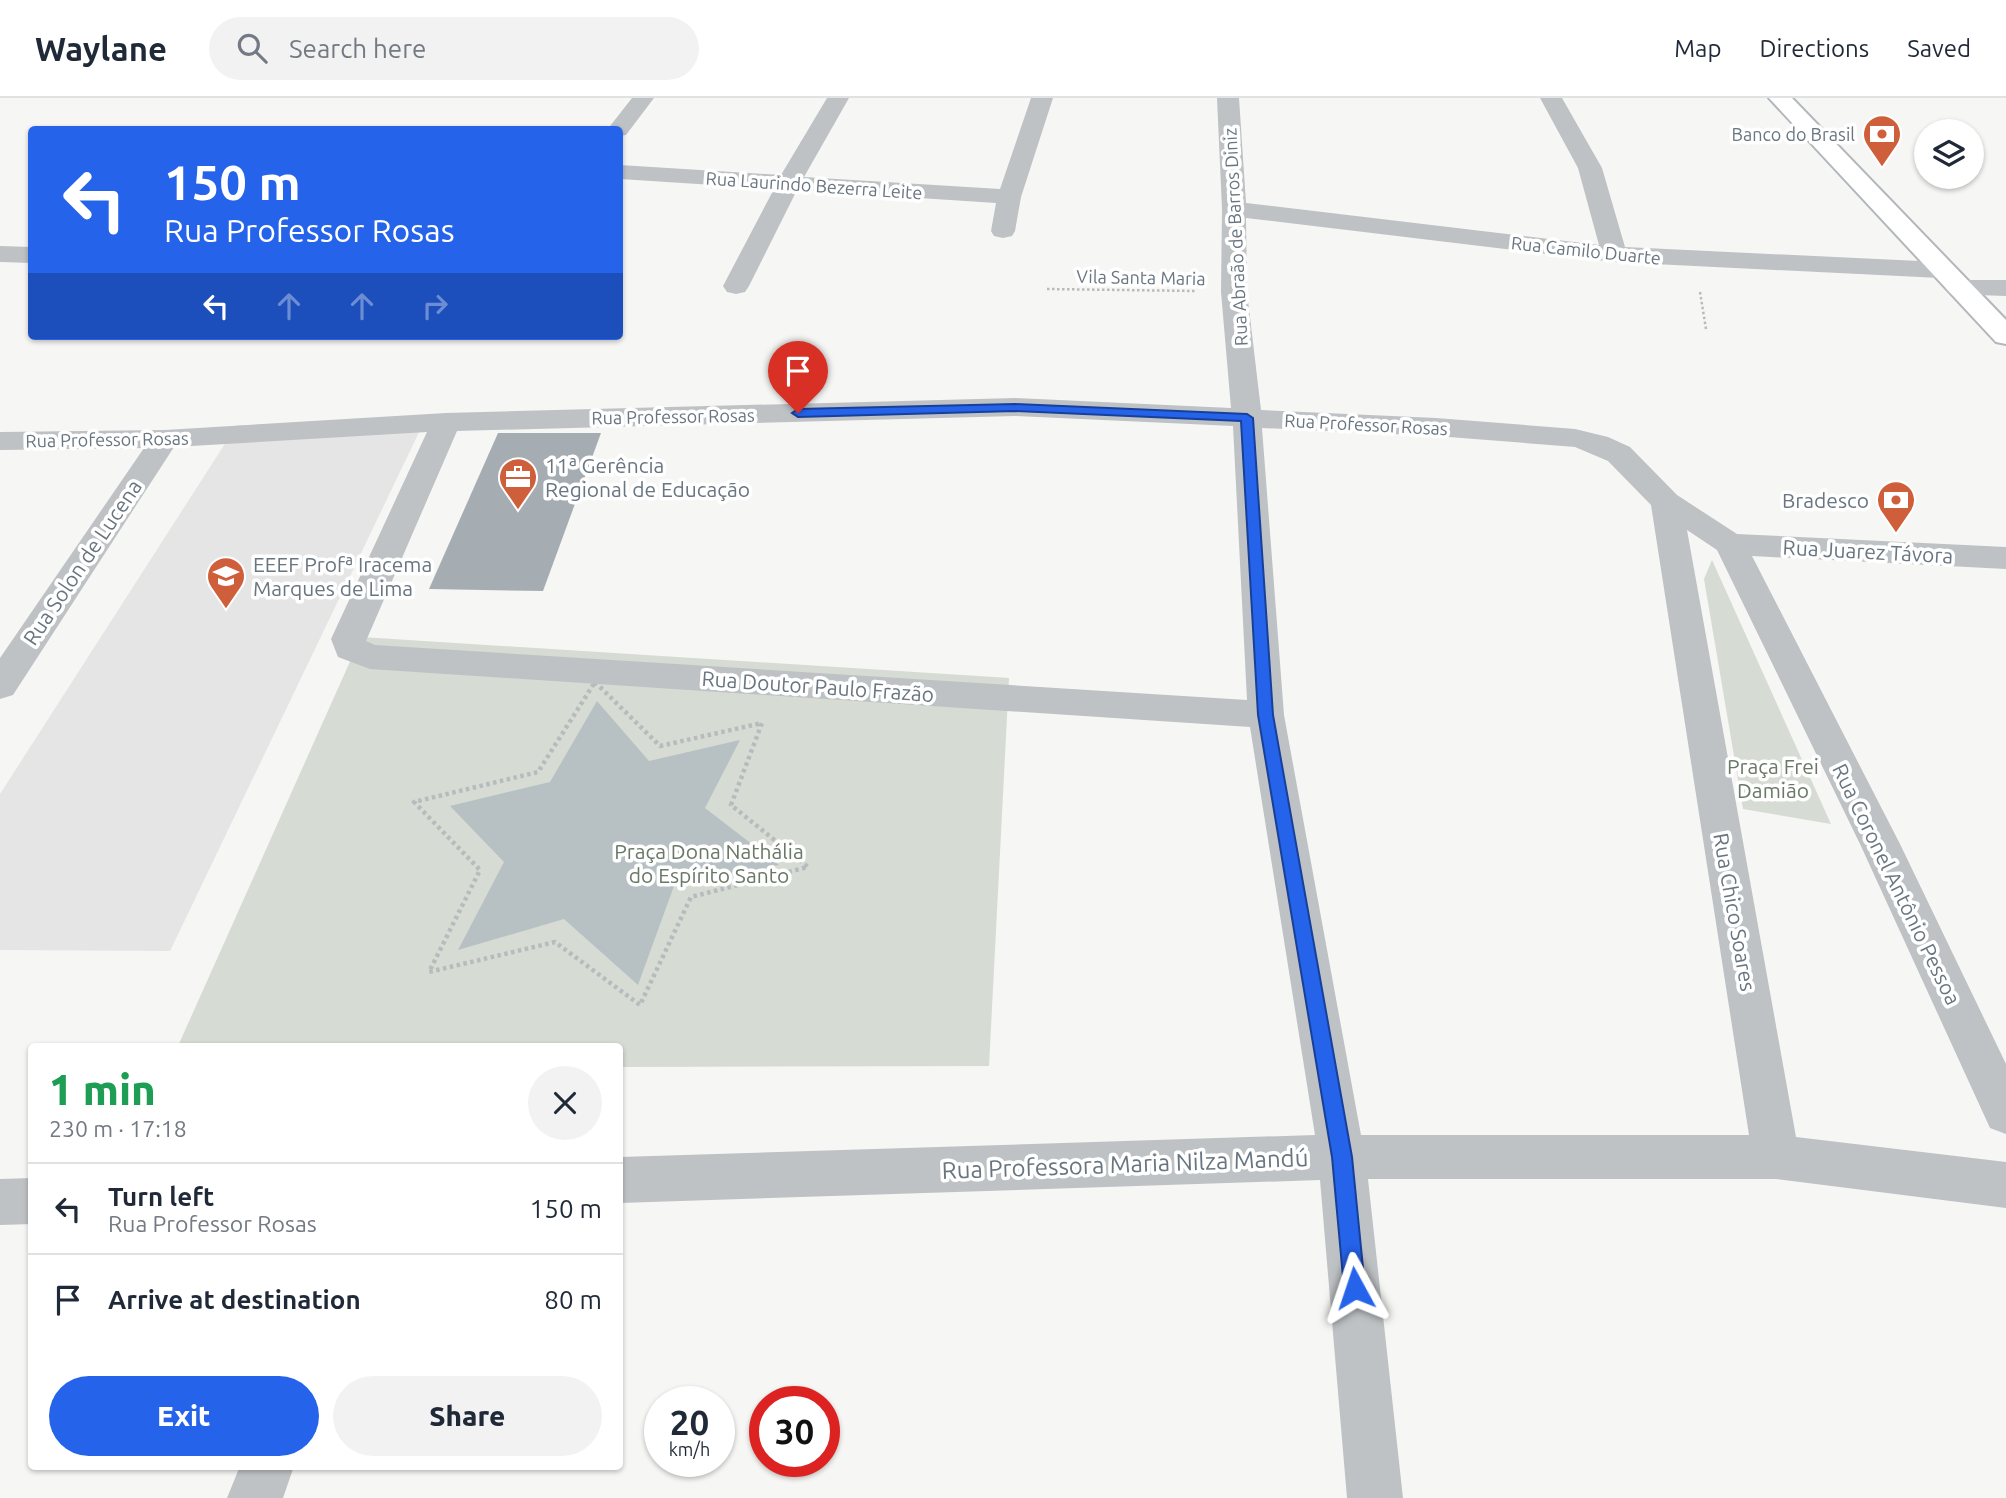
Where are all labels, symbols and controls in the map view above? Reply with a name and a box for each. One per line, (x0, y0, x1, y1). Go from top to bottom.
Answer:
search box (209, 17, 699, 80)
icon: search (233, 29, 271, 67)
text: Waylane (35, 30, 167, 67)
text: Search here (289, 34, 426, 63)
text: Map (1674, 35, 1721, 62)
text: Directions (1759, 35, 1869, 62)
text: Saved (1907, 35, 1971, 62)
bank icon: Banco do Brasil (1861, 113, 1903, 168)
map controls (1914, 119, 1984, 189)
button: layers (1914, 119, 1984, 189)
place label: Banco do Brasil (1732, 124, 1855, 144)
street label: Rua Abraão de Barros Diniz (1219, 127, 1251, 347)
icon: left (49, 154, 140, 245)
text: 150 m (164, 154, 301, 209)
street label: Rua Laurindo Bezerra Leite (705, 167, 923, 203)
text: Rua Professor Rosas (164, 212, 455, 248)
street label: Rua Camilo Duarte (1510, 232, 1662, 268)
street label: Vila Santa Maria (1076, 266, 1206, 288)
icon: left (197, 287, 235, 325)
icon: ahead (270, 287, 308, 325)
icon: ahead (343, 287, 381, 325)
icon: right (416, 287, 454, 325)
pin (768, 341, 828, 413)
icon: arrive (779, 352, 817, 390)
street label: Rua Professor Rosas (591, 405, 755, 427)
street label: Rua Professor Rosas (1284, 410, 1448, 438)
street label: Rua Professor Rosas (25, 428, 189, 450)
place label: 11ª Gerência Regional de Educação (545, 453, 750, 501)
office icon: 11ª Gerência Regional de Educação (497, 456, 539, 511)
street label: Rua Solon de Lucena (18, 475, 146, 649)
bank icon: Bradesco (1875, 479, 1917, 534)
place label: Bradesco (1782, 488, 1869, 512)
street label: Rua Juarez Távora (1782, 535, 1954, 567)
place label: EEEF Profª Iracema Marques de Lima (253, 552, 432, 600)
school or university icon: EEEF Profª Iracema Marques de Lima (205, 555, 247, 610)
street label: Rua Doutor Paulo Frazão (701, 666, 935, 706)
park label: Praça Frei Damião (1727, 754, 1819, 802)
street label: Rua Coronel Antônio Pessoa (1828, 760, 1966, 1008)
street label: Rua Chico Soares (1709, 831, 1761, 993)
park label: Praça Dona Nathália do Espírito Santo (614, 839, 804, 887)
text: 1 min (49, 1066, 156, 1113)
button: close (528, 1066, 602, 1140)
text: 230 m · 17:18 (49, 1116, 187, 1141)
street label: Rua Professora Maria Nilza Mandú (941, 1144, 1309, 1184)
text: Turn left (108, 1182, 214, 1211)
icon: left (49, 1190, 87, 1228)
text: 150 m (530, 1194, 602, 1223)
text: Rua Professor Rosas (108, 1211, 317, 1236)
position arrow (1318, 1251, 1392, 1325)
icon: arrive (49, 1281, 87, 1319)
text: Arrive at destination (108, 1285, 361, 1314)
text: 80 m (544, 1285, 602, 1314)
button: Exit (49, 1376, 319, 1456)
button: Share (333, 1376, 602, 1456)
speed limit sign: 30 (749, 1386, 840, 1477)
text: 20 (670, 1402, 709, 1442)
text: km/h (669, 1439, 710, 1459)

